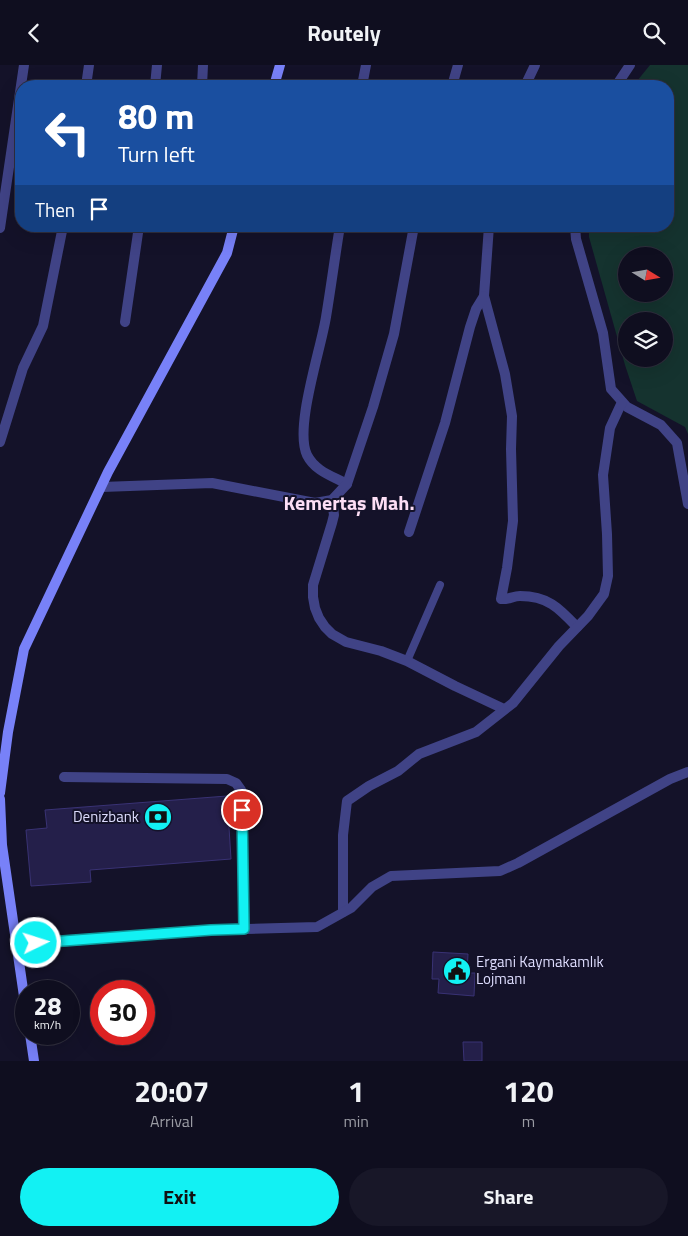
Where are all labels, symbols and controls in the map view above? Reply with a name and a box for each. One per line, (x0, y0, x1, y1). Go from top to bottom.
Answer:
text: Routely (307, 16, 381, 50)
icon: back (20, 19, 48, 47)
icon: search (640, 19, 668, 47)
text: 80 m (118, 89, 194, 143)
icon: left (35, 100, 100, 165)
text: Turn left (118, 137, 195, 171)
text: Then (35, 195, 75, 224)
icon: arrive (85, 195, 113, 223)
north arrow (618, 247, 672, 303)
map controls (618, 247, 673, 367)
button: layers (618, 312, 673, 367)
district label: Kemertaş Mah. (283, 487, 415, 518)
pin (221, 789, 263, 831)
icon: arrive (228, 796, 256, 824)
bank icon: Denizbank (143, 802, 173, 832)
place label: Denizbank (73, 805, 139, 828)
position arrow (9, 916, 61, 968)
place label: Ergani Kaymakamlık Lojmanı (476, 950, 604, 990)
public building icon: Ergani Kaymakamlık Lojmanı (442, 956, 472, 986)
speed limit sign: 30 (90, 980, 155, 1045)
text: 28 (33, 987, 62, 1025)
text: km/h (34, 1015, 61, 1034)
text: 20:07 (134, 1068, 209, 1114)
text: 1 (348, 1068, 365, 1114)
text: 120 (503, 1068, 554, 1114)
text: Arrival (150, 1109, 193, 1133)
text: min (343, 1109, 369, 1133)
text: m (522, 1109, 535, 1133)
button: Exit (20, 1168, 339, 1226)
button: Share (349, 1168, 668, 1226)

